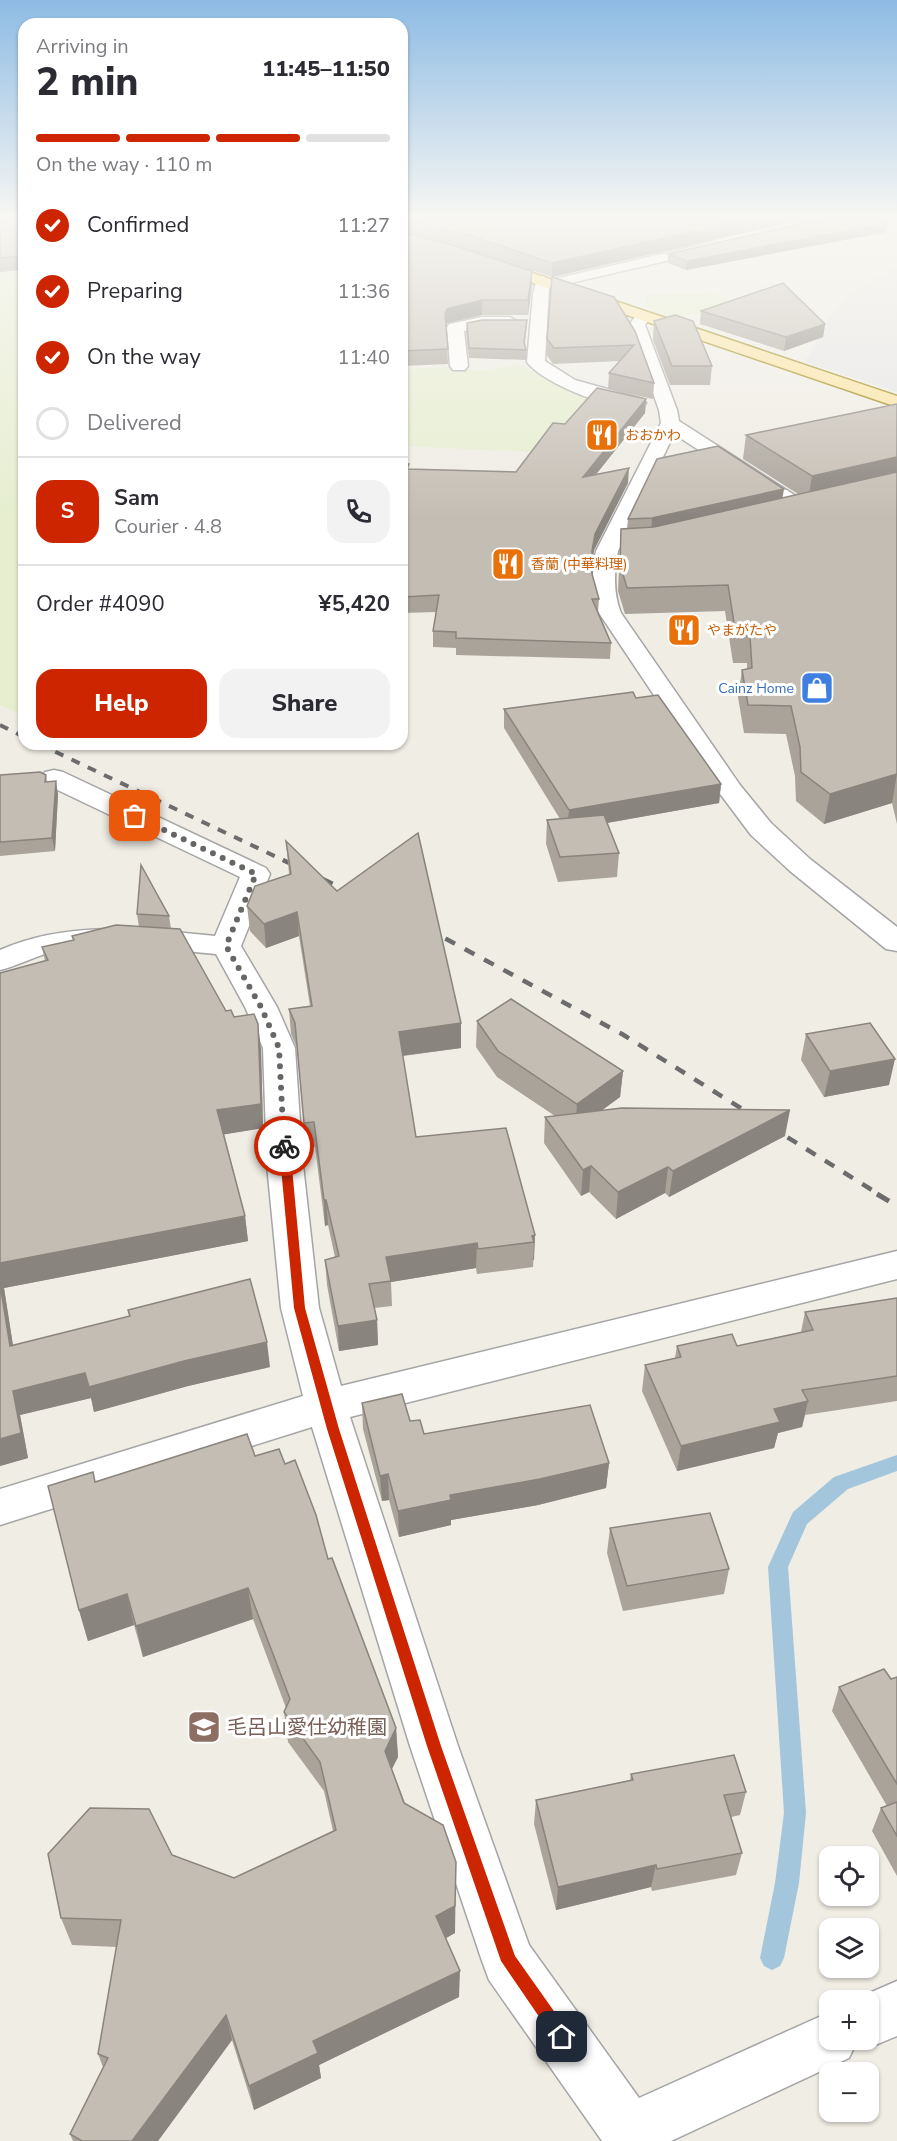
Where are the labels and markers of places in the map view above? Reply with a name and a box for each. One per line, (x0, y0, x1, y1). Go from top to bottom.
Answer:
restaurant icon: おおかわ (584, 417, 620, 453)
place label: おおかわ (625, 426, 681, 445)
restaurant icon: 香蘭 (中華料理) (490, 546, 526, 582)
place label: 香蘭 (中華料理) (531, 555, 627, 574)
restaurant icon: やまがたや (666, 612, 702, 648)
place label: やまがたや (707, 621, 777, 640)
shop icon: Cainz Home (799, 670, 835, 706)
place label: Cainz Home (718, 679, 794, 698)
pin (109, 790, 160, 841)
school or university icon: 毛呂山愛仕幼稚園 (186, 1709, 222, 1745)
place label: 毛呂山愛仕幼稚園 (227, 1714, 387, 1741)
pin (536, 2011, 587, 2062)

